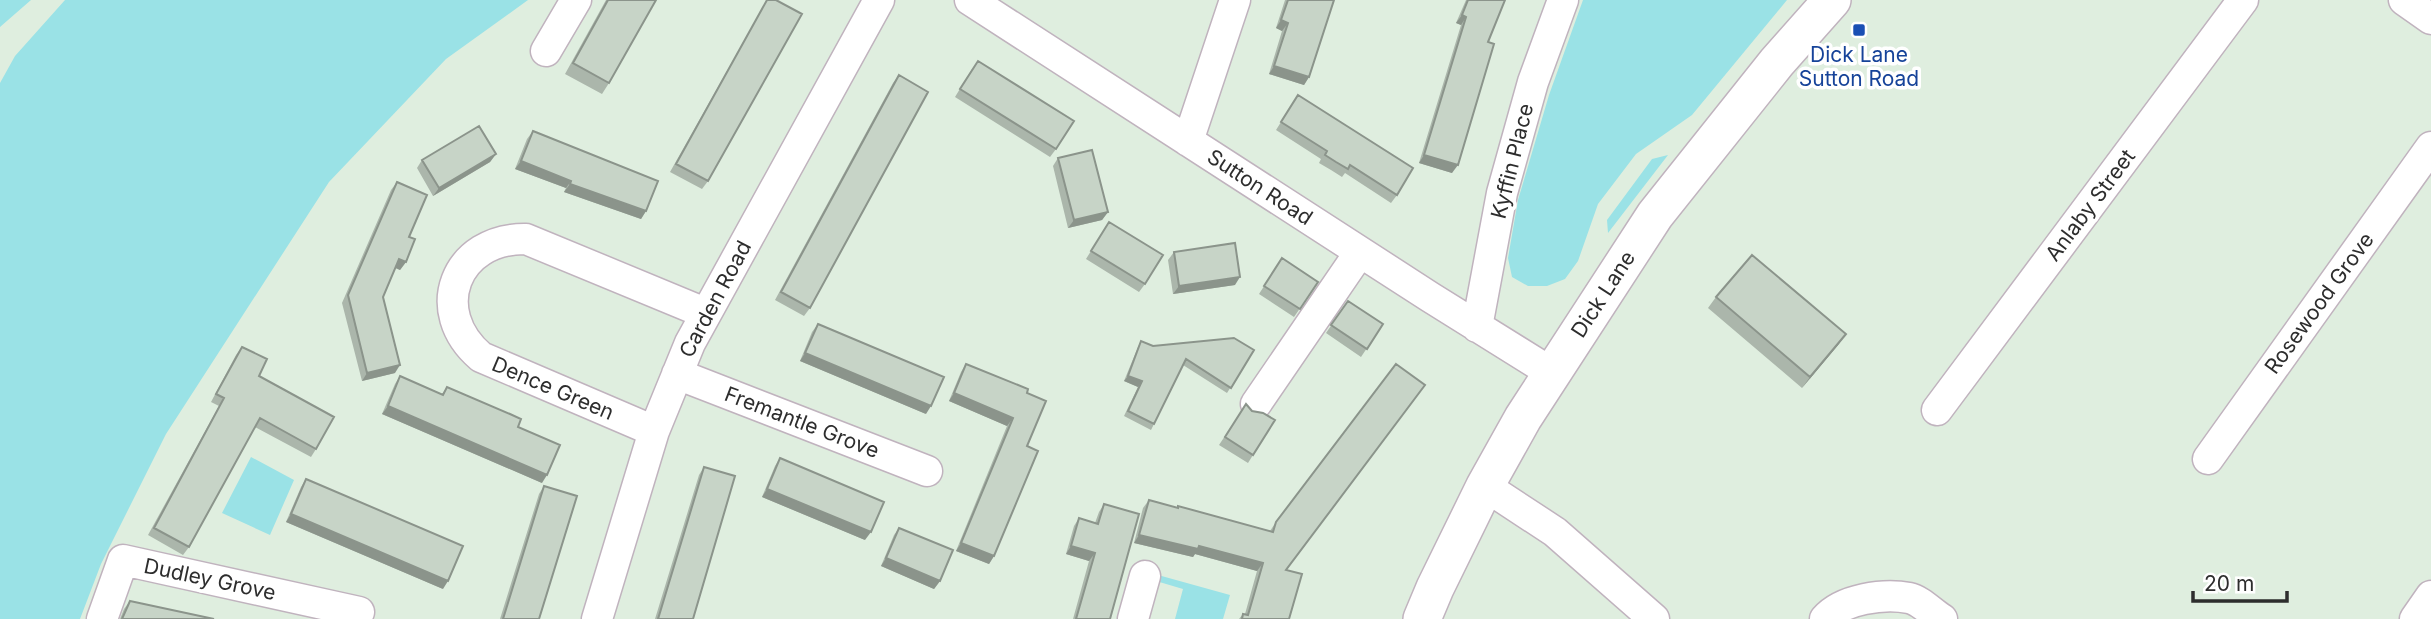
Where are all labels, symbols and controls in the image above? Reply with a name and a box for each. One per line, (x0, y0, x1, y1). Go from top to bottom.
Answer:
marker: Dick Lane Sutton Road (1851, 22, 1867, 38)
place label: Dick Lane Sutton Road (1799, 42, 1919, 91)
street label: Kyffin Place (1486, 101, 1538, 221)
street label: Sutton Road (1203, 144, 1317, 230)
street label: Anlaby Street (2040, 144, 2140, 266)
street label: Rosewood Grove (2259, 227, 2379, 379)
street label: Carden Road (674, 236, 756, 362)
street label: Dick Lane (1566, 246, 1640, 342)
street label: Dence Green (488, 351, 618, 425)
street label: Fremantle Grove (721, 381, 883, 463)
street label: Dudley Grove (142, 553, 278, 605)
scale bar (2193, 560, 2288, 604)
text: 20 m (2204, 571, 2254, 596)

